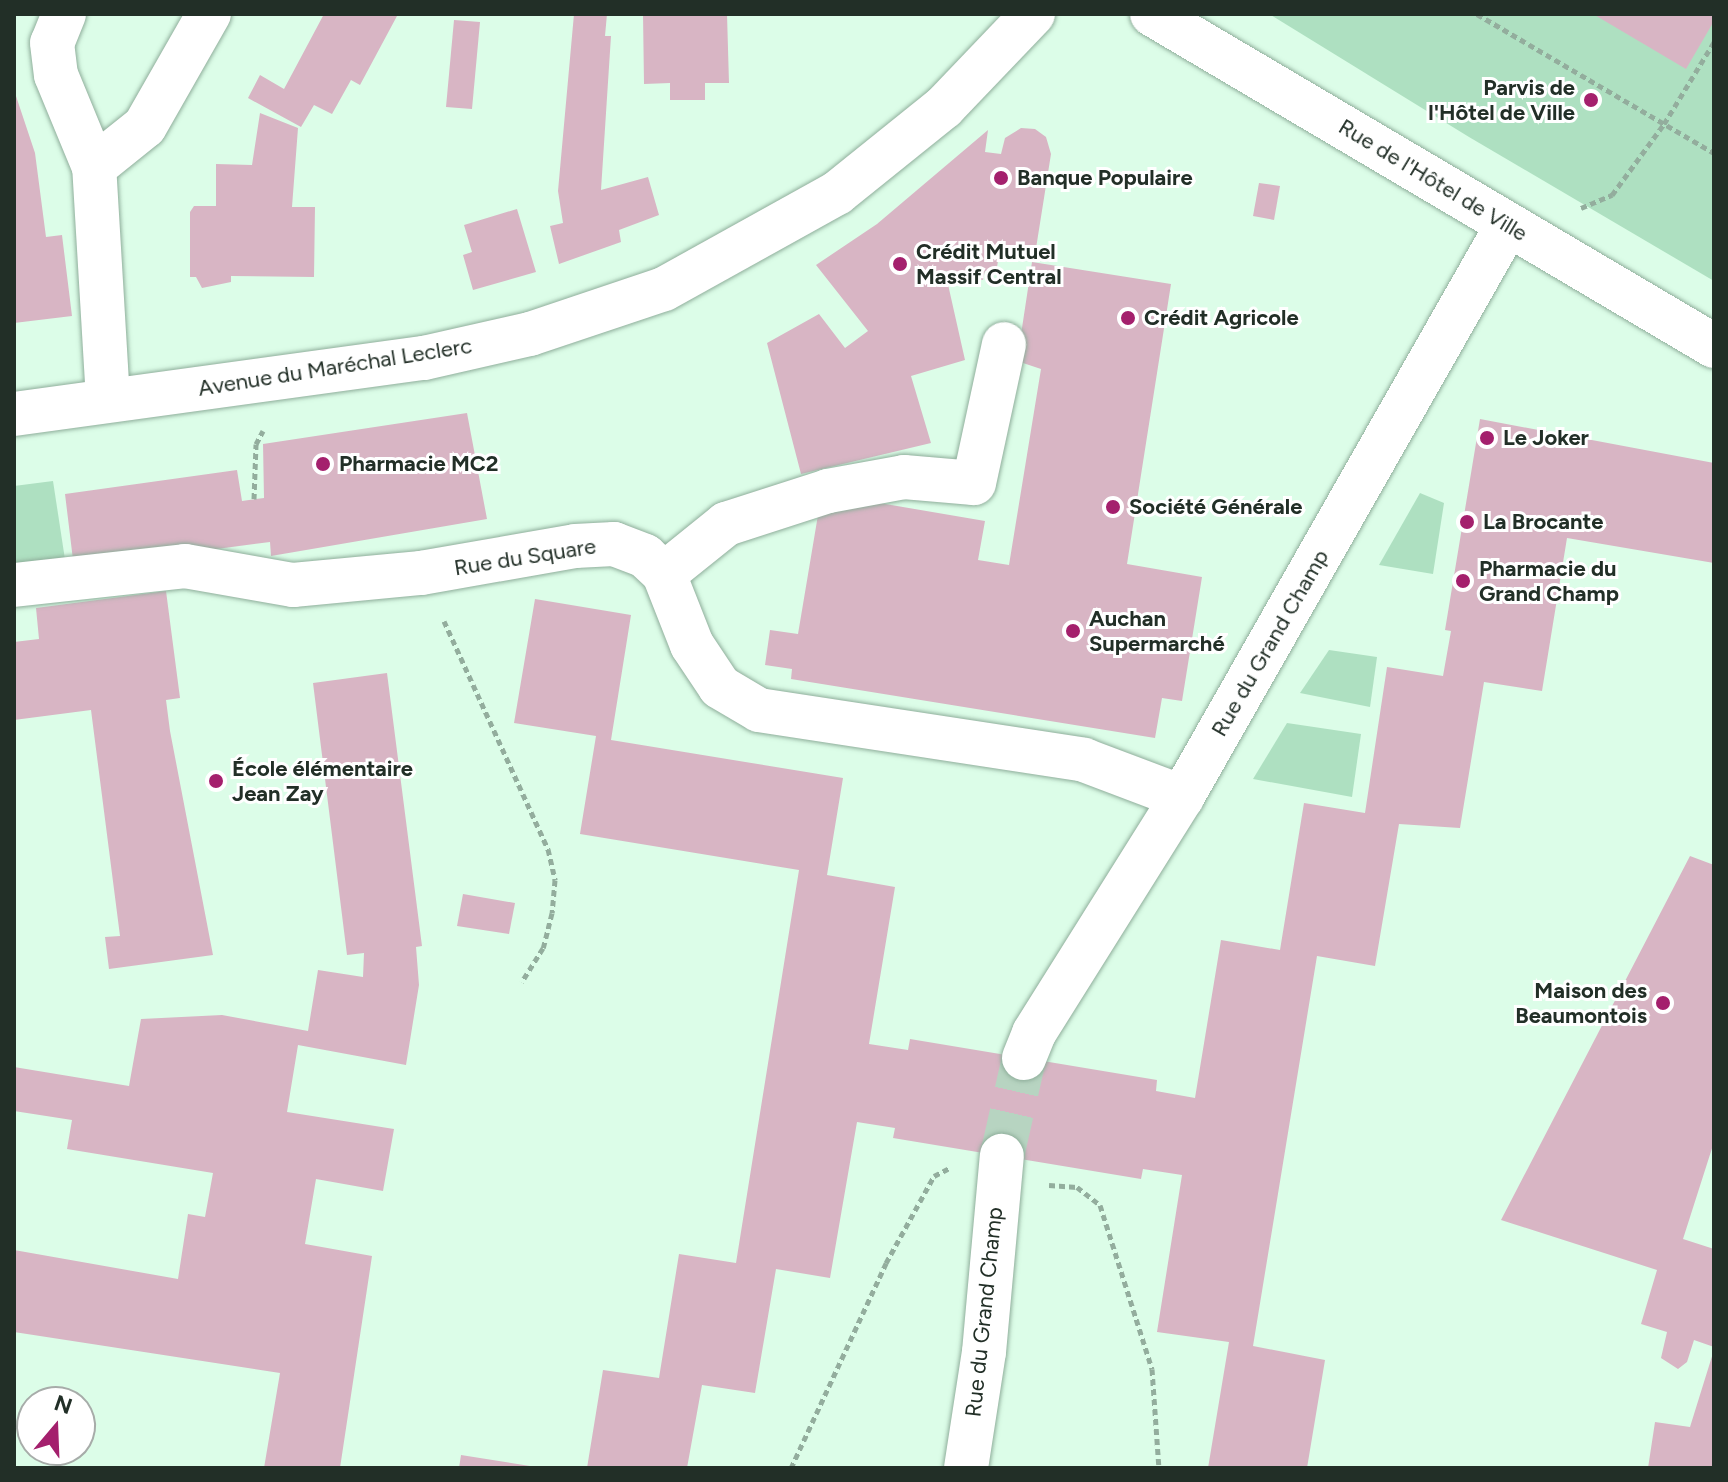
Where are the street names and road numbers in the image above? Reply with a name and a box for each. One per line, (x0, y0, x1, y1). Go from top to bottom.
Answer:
street label: Rue de l'Hôtel de Ville (1334, 113, 1532, 247)
street label: Avenue du Maréchal Leclerc (196, 332, 474, 402)
street label: Rue du Square (452, 533, 598, 581)
street label: Rue du Grand Champ (1206, 545, 1334, 741)
street label: Rue du Grand Champ (960, 1206, 1008, 1418)

